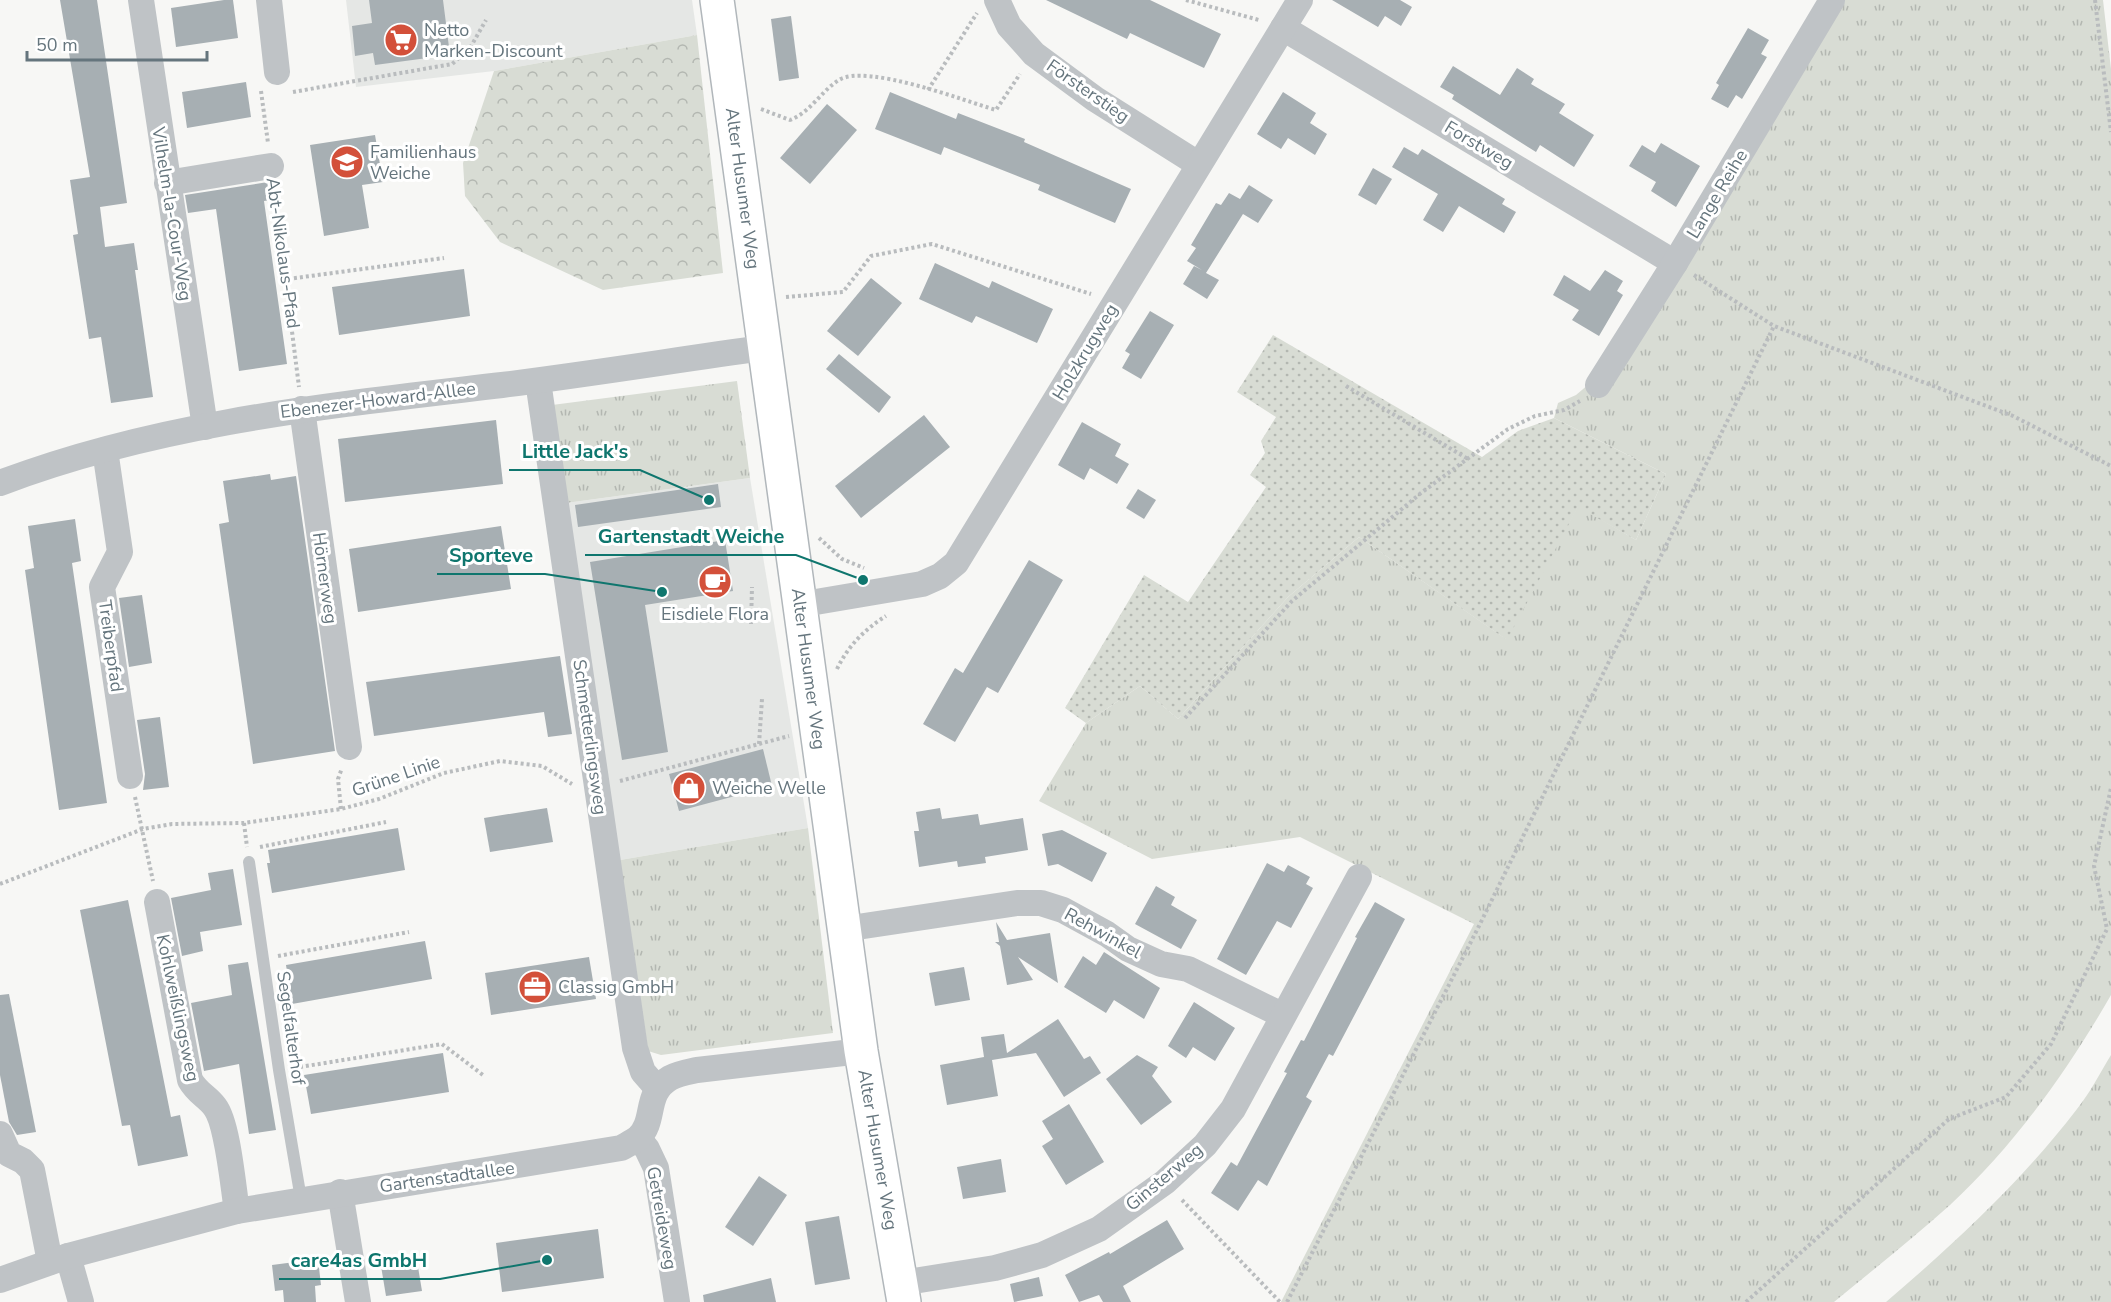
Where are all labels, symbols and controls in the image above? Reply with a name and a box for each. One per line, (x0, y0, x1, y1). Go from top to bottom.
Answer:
place label: Netto Marken-Discount (424, 18, 563, 63)
supermarket icon: Netto Marken-Discount (383, 22, 419, 58)
scale bar (27, 24, 207, 62)
text: 50 m (36, 33, 78, 57)
street label: Försterstieg (1042, 54, 1134, 128)
street label: Alter Husumer Weg (720, 106, 766, 271)
street label: Forstweg (1440, 115, 1518, 175)
street label: Vilhelm-la-Cour-Weg (146, 124, 198, 303)
place label: Familienhaus Weiche (370, 140, 476, 185)
school or university icon: Familienhaus Weiche (329, 144, 365, 180)
street label: Lange Reihe (1681, 145, 1753, 243)
street label: Abt-Nikolaus-Pfad (261, 176, 305, 330)
street label: Holzkrugweg (1047, 299, 1123, 405)
street label: Ebenezer-Howard-Allee (279, 376, 477, 424)
callout: Little Jack's (509, 432, 640, 470)
text: Little Jack's (522, 438, 628, 465)
callout: Gartenstadt Weiche (585, 517, 796, 555)
text: Gartenstadt Weiche (598, 523, 784, 550)
street label: Hörnerweg (307, 531, 343, 625)
callout: Sporteve (437, 536, 545, 574)
text: Sporteve (449, 542, 533, 569)
cafe icon: Eisdiele Flora (697, 564, 733, 600)
street label: Alter Husumer Weg (786, 586, 832, 751)
street label: Treiberpfad (93, 599, 129, 693)
place label: Eisdiele Flora (661, 602, 769, 626)
street label: Schmetterlingsweg (567, 658, 613, 816)
street label: Grüne Linie (349, 750, 443, 802)
shop icon: Weiche Welle (671, 770, 707, 806)
place label: Weiche Welle (712, 776, 826, 800)
street label: Rehwinkel (1060, 902, 1146, 964)
street label: Kohlweißlingsweg (151, 932, 205, 1084)
street label: Segelfalterhof (271, 969, 311, 1088)
office icon: Classig GmbH (517, 969, 553, 1005)
place label: Classig GmbH (558, 975, 674, 999)
street label: Alter Husumer Weg (852, 1067, 903, 1232)
street label: Ginsterweg (1120, 1138, 1208, 1216)
street label: Gartenstadtallee (378, 1156, 516, 1198)
street label: Getreideweg (641, 1165, 683, 1271)
callout: care4as GmbH (279, 1241, 440, 1279)
text: care4as GmbH (291, 1247, 427, 1274)

